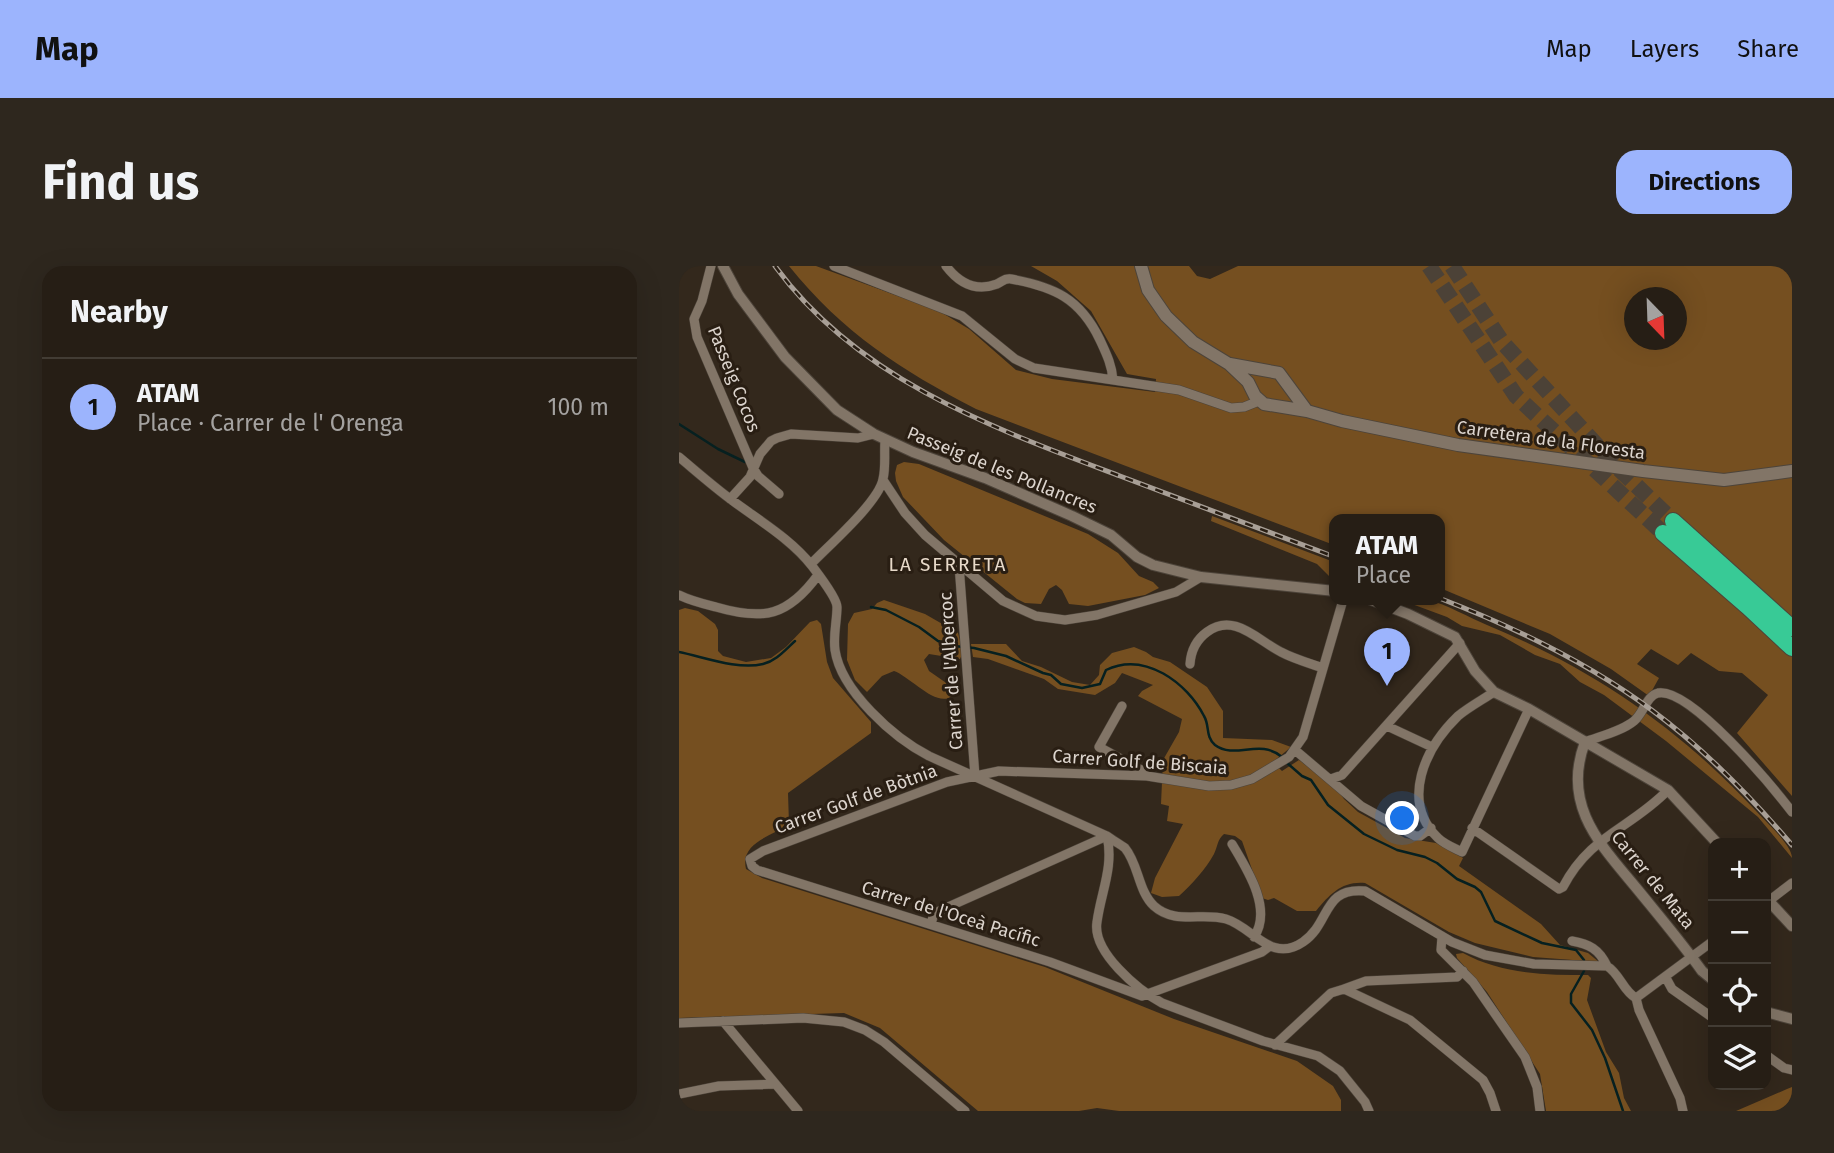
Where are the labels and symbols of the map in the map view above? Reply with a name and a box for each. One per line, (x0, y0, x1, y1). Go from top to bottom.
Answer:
north arrow (1624, 287, 1687, 350)
street label: Passeig Cocos (703, 323, 765, 435)
street label: Carretera de la Floresta (1455, 416, 1647, 464)
street label: Passeig de les Pollancres (904, 422, 1100, 518)
district label: LA SERRETA (889, 553, 1007, 576)
street label: Carrer de l'Albercoc (934, 591, 967, 751)
pin: 1 (1364, 628, 1410, 686)
street label: Carrer Golf de Biscaia (1052, 745, 1228, 779)
street label: Carrer Golf de Bòtnia (772, 759, 940, 839)
your location (1385, 801, 1419, 835)
street label: Carrer de Mata (1607, 826, 1699, 934)
street label: Carrer de l'Oceà Pacífic (859, 876, 1043, 952)

